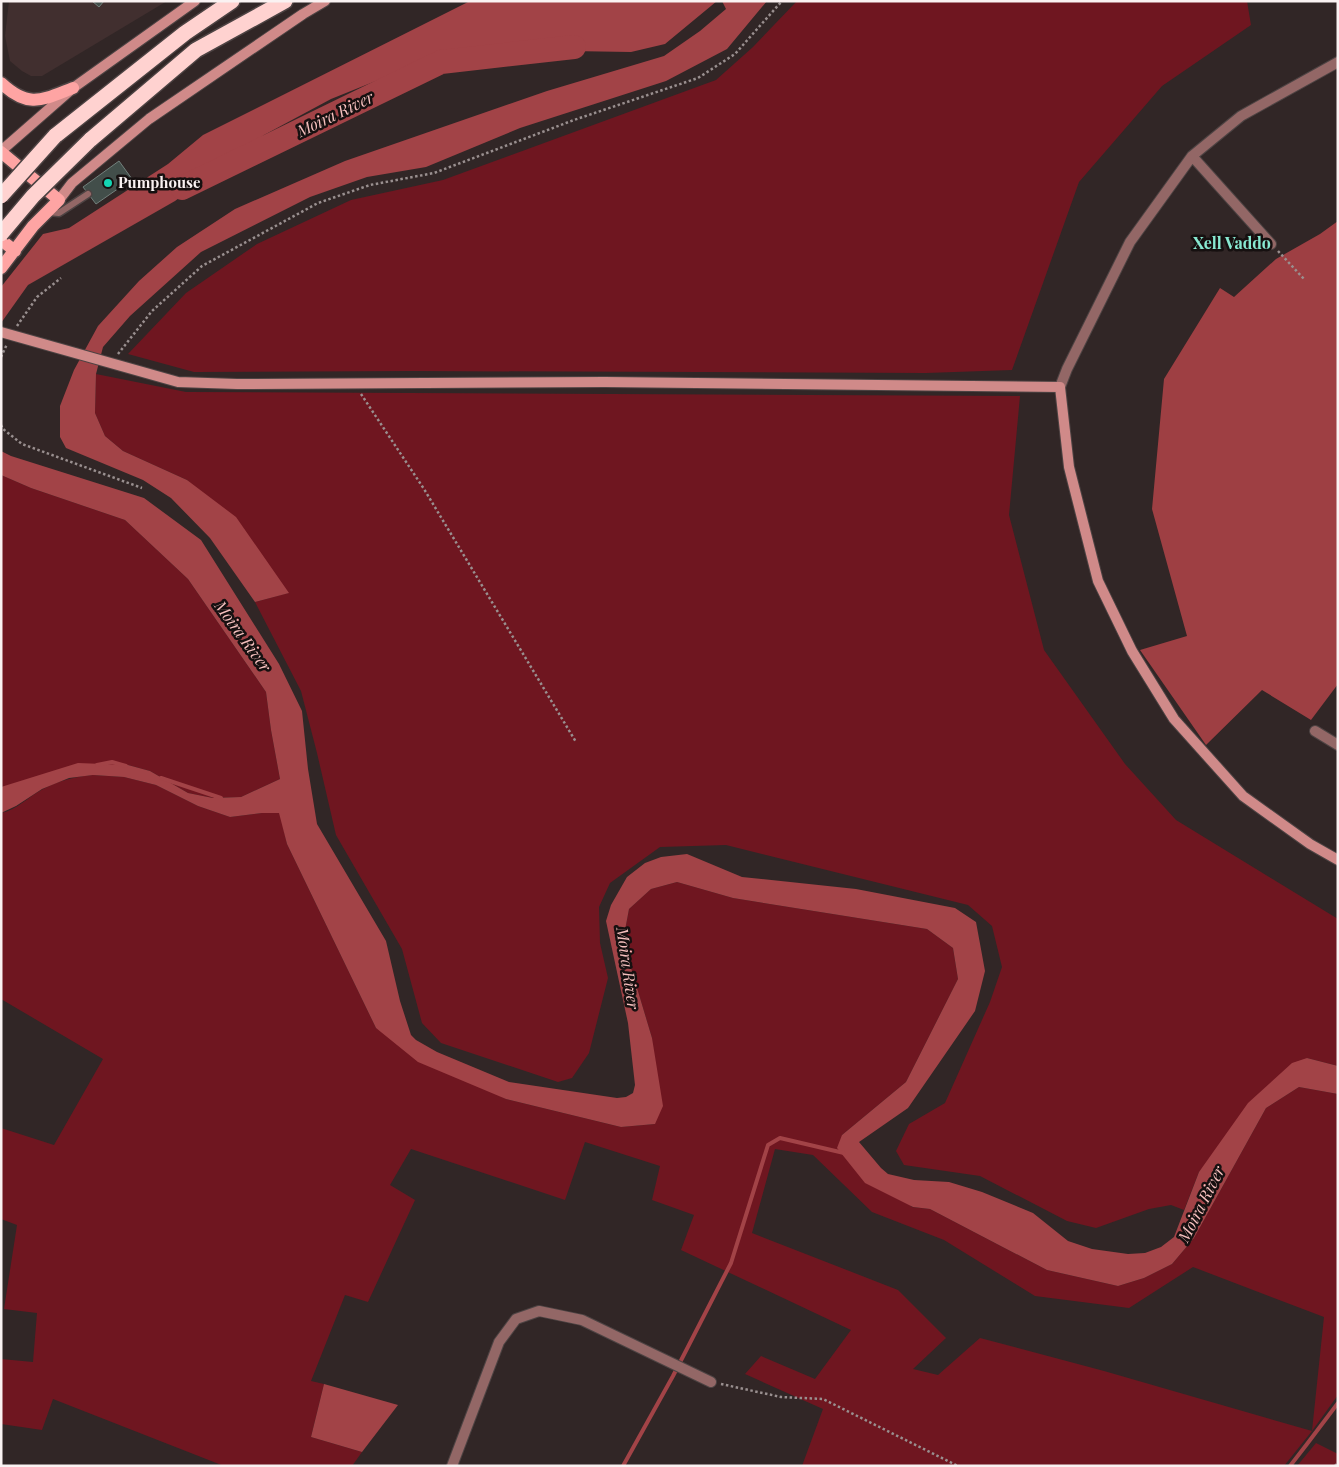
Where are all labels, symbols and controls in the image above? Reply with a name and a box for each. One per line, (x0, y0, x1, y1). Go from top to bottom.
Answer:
water label: Moira River (292, 85, 378, 142)
place label: Pumphouse (118, 172, 201, 192)
marker: Pumphouse (102, 177, 114, 189)
district label: Xell Vaddo (1193, 232, 1271, 253)
water label: Moira River (210, 595, 277, 676)
water label: Moira River (612, 925, 645, 1011)
water label: Moira River (1172, 1161, 1229, 1246)

